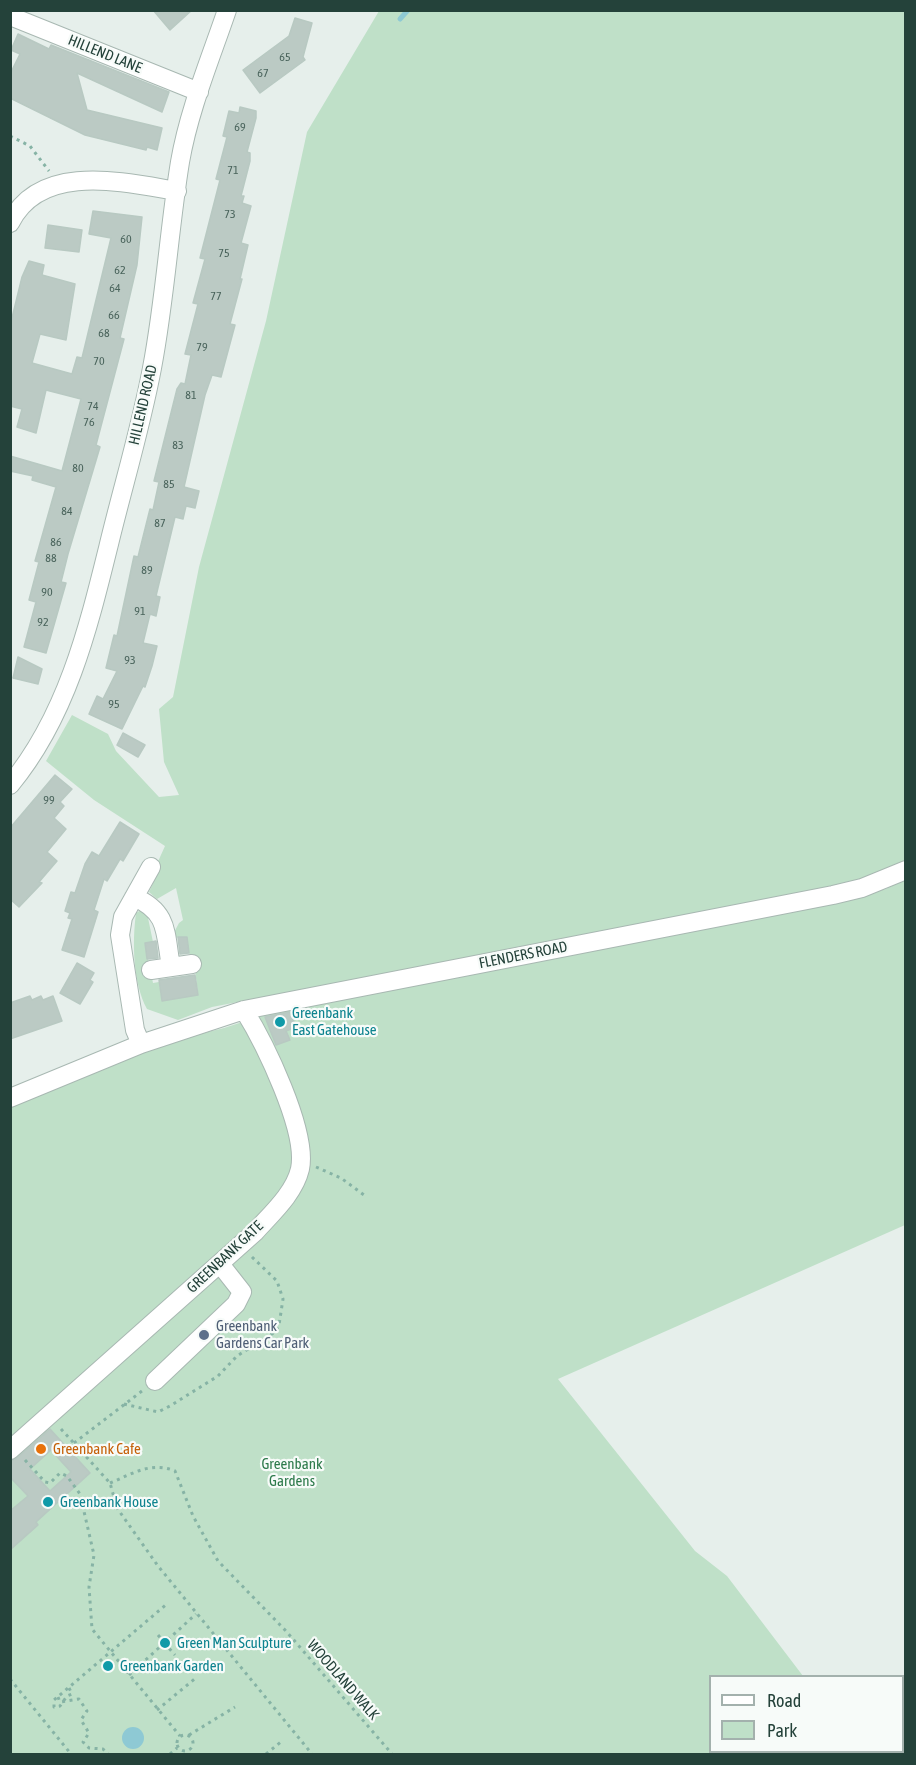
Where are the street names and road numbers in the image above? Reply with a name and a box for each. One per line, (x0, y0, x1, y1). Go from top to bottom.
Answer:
street label: HILLEND LANE (65, 31, 145, 77)
street label: HILLEND ROAD (125, 363, 161, 447)
street label: FLENDERS ROAD (477, 938, 569, 972)
street label: GREENBANK GATE (183, 1217, 267, 1297)
street label: WOODLAND WALK (303, 1636, 383, 1724)

